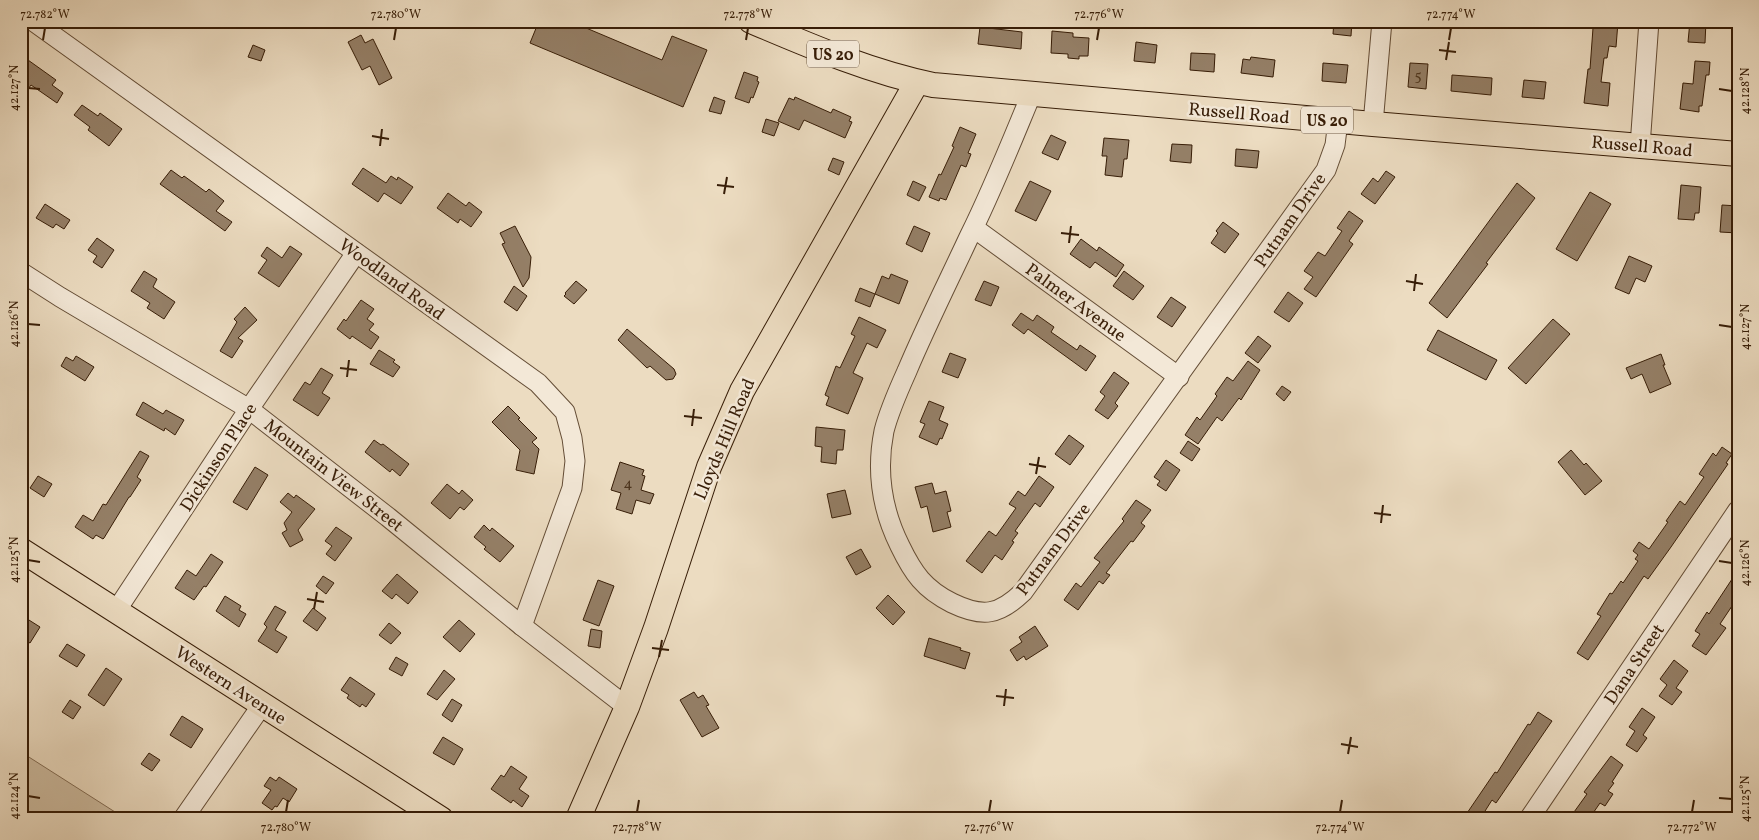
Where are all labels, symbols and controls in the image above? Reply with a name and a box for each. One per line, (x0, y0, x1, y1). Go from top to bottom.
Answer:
text: 72.782°W (20, 7, 70, 23)
text: 72.780°W (371, 7, 421, 23)
text: 72.778°W (723, 7, 773, 23)
text: 72.776°W (1074, 7, 1124, 23)
text: 72.774°W (1427, 7, 1475, 23)
road number: US 20 (807, 41, 859, 68)
text: 42.127°N (7, 65, 23, 111)
house number: 5 (1414, 66, 1422, 87)
text: 42.128°N (1738, 67, 1754, 115)
street label: Russell Road (1187, 98, 1290, 131)
road number: US 20 (1301, 106, 1353, 134)
street label: Russell Road (1590, 131, 1693, 164)
street label: Putnam Drive (1249, 169, 1333, 273)
street label: Woodland Road (333, 233, 449, 327)
street label: Palmer Avenue (1020, 258, 1131, 348)
text: 42.126°N (7, 300, 23, 348)
text: 42.127°N (1738, 304, 1754, 350)
street label: Lloyds Hill Road (689, 375, 762, 504)
street label: Dickinson Place (175, 399, 264, 517)
street label: Mountain View Street (258, 414, 408, 539)
house number: 4 (624, 474, 633, 495)
street label: Putnam Drive (1011, 498, 1097, 601)
text: 42.125°N (7, 537, 23, 583)
text: 42.126°N (1738, 539, 1754, 587)
street label: Dana Street (1599, 619, 1671, 710)
street label: Western Avenue (170, 641, 291, 732)
text: 42.124°N (7, 772, 23, 820)
text: 42.125°N (1738, 776, 1754, 822)
text: 72.780°W (261, 820, 311, 836)
text: 72.778°W (612, 820, 662, 836)
text: 72.776°W (964, 820, 1014, 836)
text: 72.774°W (1316, 820, 1364, 836)
text: 72.772°W (1667, 820, 1717, 836)

